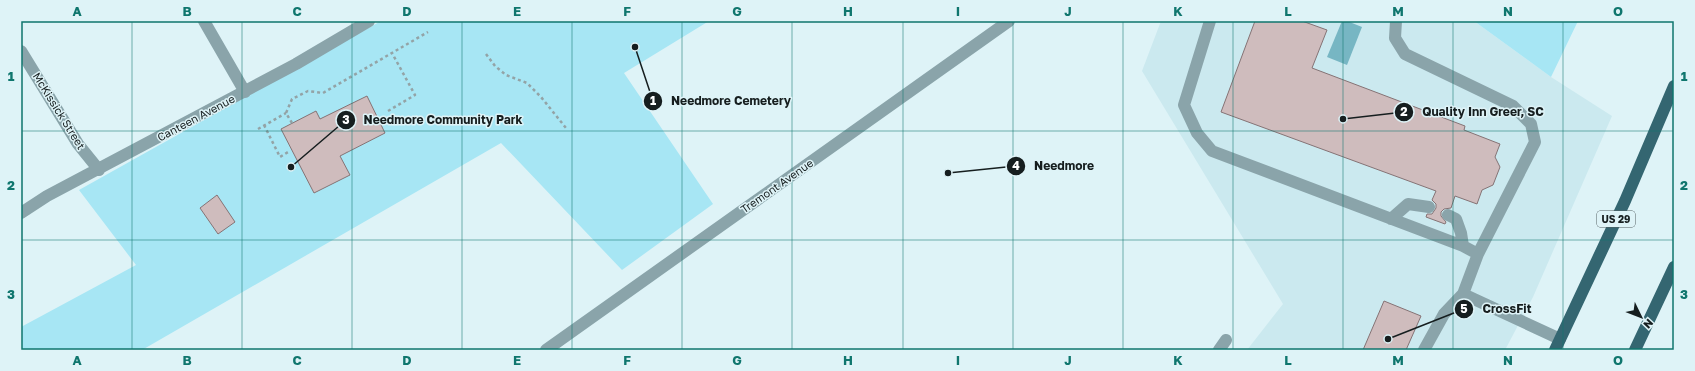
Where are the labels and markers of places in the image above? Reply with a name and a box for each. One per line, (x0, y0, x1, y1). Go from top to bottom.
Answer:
callout: Needmore Cemetery (643, 89, 799, 113)
callout: Quality Inn Greer, SC (1394, 100, 1552, 124)
callout: Needmore Community Park (336, 108, 531, 132)
callout: Needmore (1006, 154, 1102, 178)
callout: CrossFit (1454, 297, 1539, 321)

